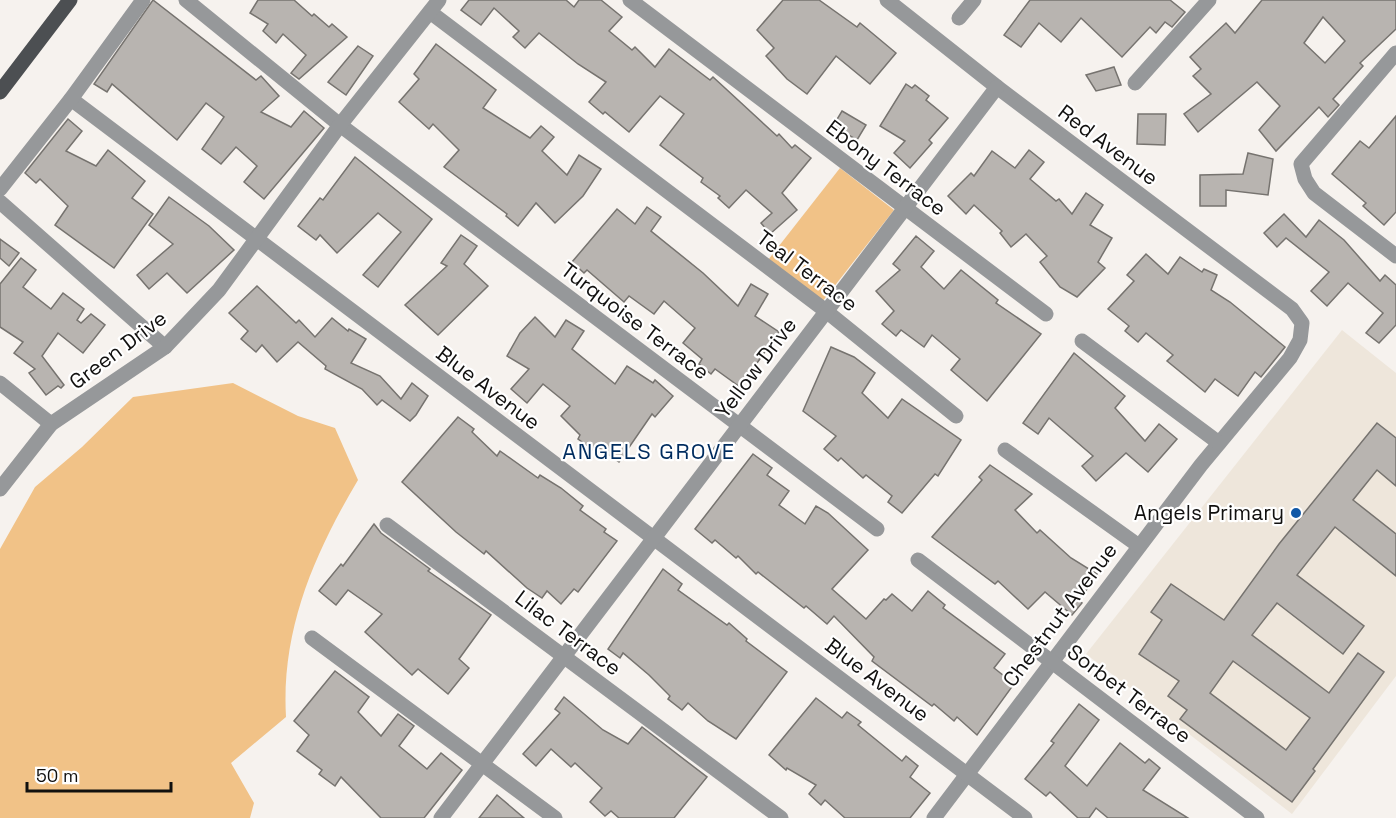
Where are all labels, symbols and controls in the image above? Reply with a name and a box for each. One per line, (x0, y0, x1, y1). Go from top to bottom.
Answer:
street label: Red Avenue (1053, 98, 1164, 191)
street label: Ebony Terrace (821, 114, 952, 222)
street label: Teal Terrace (751, 224, 863, 317)
street label: Turquoise Terrace (556, 256, 715, 385)
street label: Green Drive (64, 304, 172, 395)
street label: Yellow Drive (709, 312, 802, 423)
street label: Blue Avenue (431, 340, 546, 436)
district label: ANGELS GROVE (562, 437, 736, 465)
place label: Angels Primary (1134, 499, 1284, 526)
marker: Angels Primary (1289, 506, 1303, 520)
street label: Chestnut Avenue (997, 537, 1123, 692)
street label: Lilac Terrace (510, 584, 627, 681)
street label: Blue Avenue (820, 632, 935, 728)
street label: Sorbet Terrace (1062, 638, 1197, 749)
scale bar (27, 755, 171, 793)
text: 50 m (36, 764, 78, 787)

